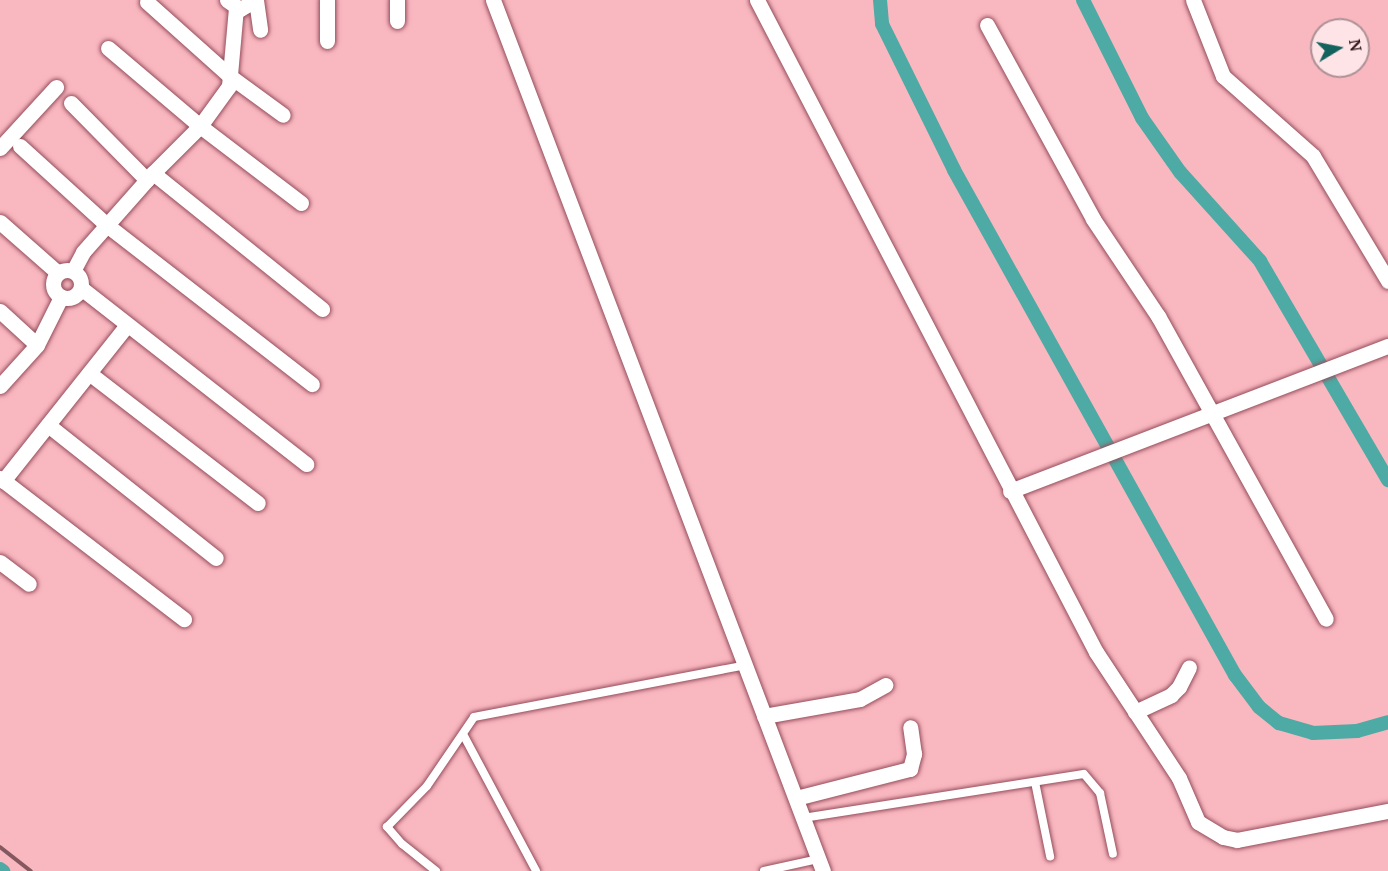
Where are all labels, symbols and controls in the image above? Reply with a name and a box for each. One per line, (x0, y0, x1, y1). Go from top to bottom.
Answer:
north arrow (1310, 18, 1370, 78)
text: N (1344, 37, 1368, 53)

